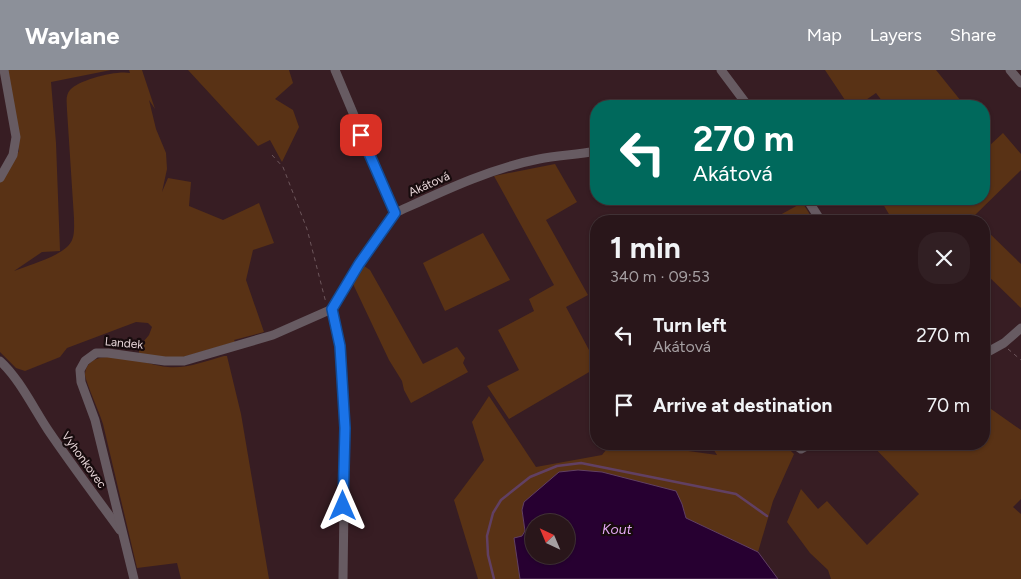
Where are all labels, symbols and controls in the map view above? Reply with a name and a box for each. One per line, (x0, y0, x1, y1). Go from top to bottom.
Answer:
text: Waylane (25, 21, 120, 50)
text: Map (807, 24, 842, 46)
text: Layers (870, 24, 922, 46)
text: Share (950, 24, 996, 46)
pin (340, 114, 382, 156)
text: 270 m (693, 118, 794, 160)
icon: left (610, 120, 675, 185)
icon: arrive (347, 121, 375, 149)
text: Akátová (693, 160, 773, 187)
street label: Akátová (406, 169, 452, 199)
text: 1 min (610, 229, 681, 266)
button: close (918, 232, 970, 284)
text: 340 m · 09:53 (610, 267, 710, 286)
text: Turn left (653, 314, 727, 337)
icon: left (610, 321, 638, 349)
text: 270 m (916, 324, 970, 347)
street label: Landek (104, 334, 144, 352)
text: Akátová (653, 337, 711, 356)
icon: arrive (610, 391, 638, 419)
text: Arrive at destination (653, 394, 832, 417)
text: 70 m (927, 394, 970, 417)
street label: Vyhonkovec (59, 429, 110, 491)
position arrow (316, 479, 368, 531)
north arrow (525, 514, 575, 564)
map controls (525, 514, 575, 564)
water label: Kout (602, 521, 632, 538)

